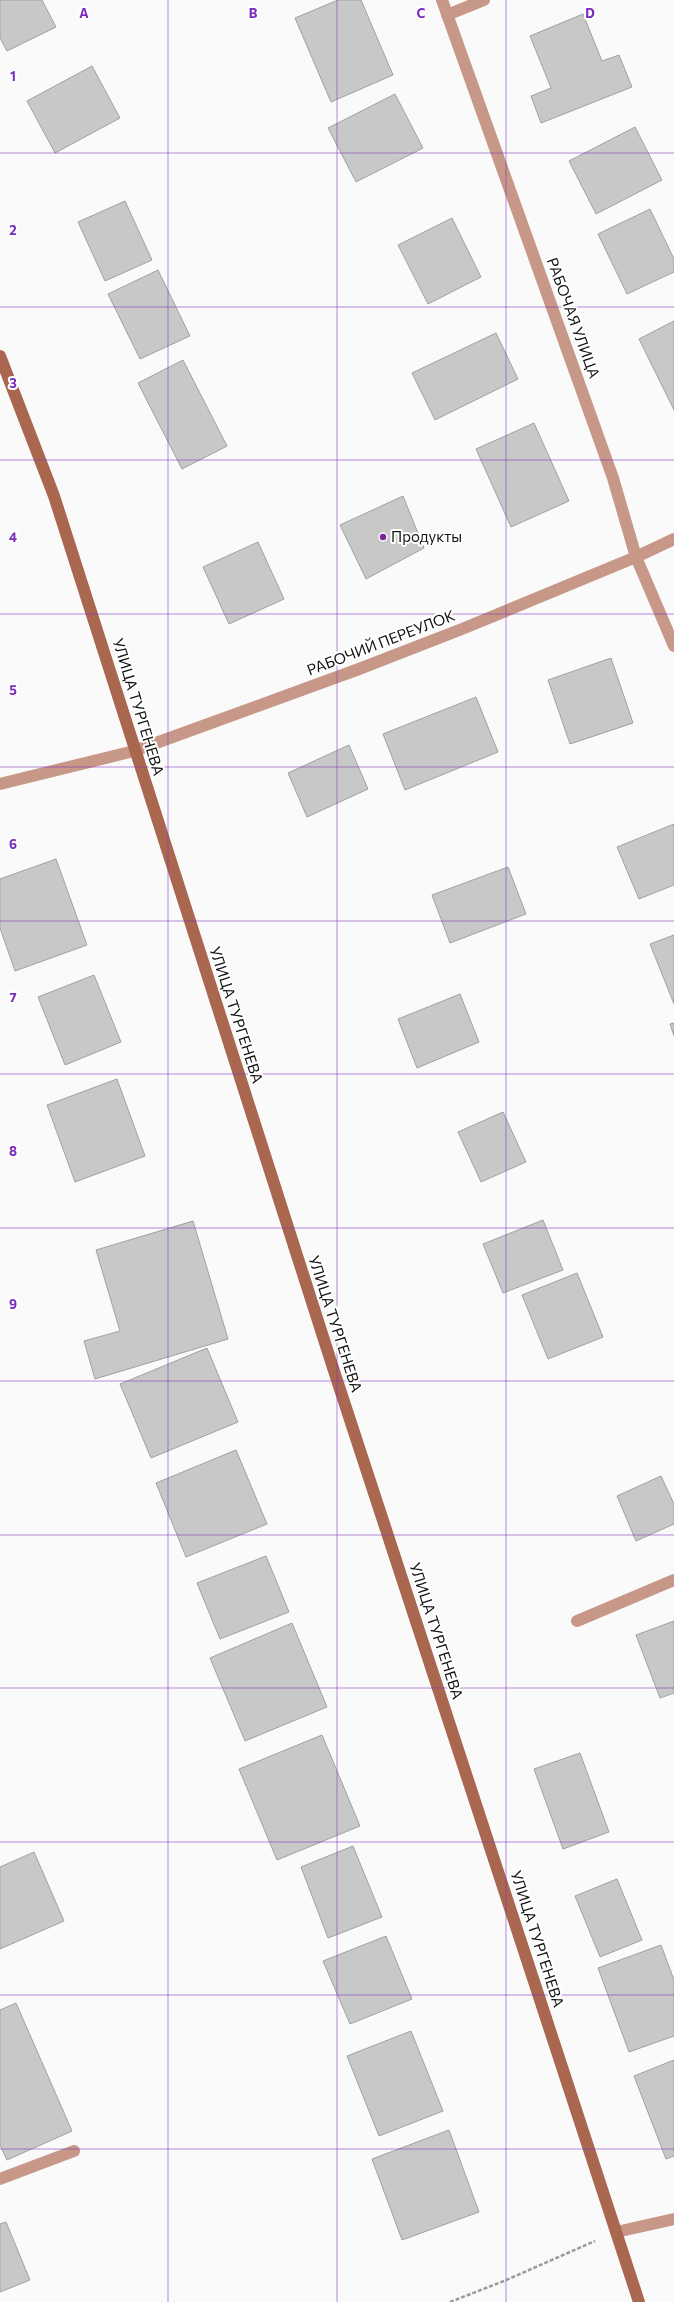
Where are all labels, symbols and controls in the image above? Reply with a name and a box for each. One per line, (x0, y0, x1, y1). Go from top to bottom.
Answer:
text: A (79, 5, 89, 21)
text: B (249, 5, 258, 21)
text: C (417, 5, 426, 21)
text: D (585, 5, 595, 21)
text: 1 (10, 68, 16, 84)
text: 2 (9, 222, 17, 238)
street label: РАБОЧАЯ УЛИЦА (544, 255, 604, 380)
text: 3 (9, 375, 17, 391)
place label: Продукты (391, 527, 462, 545)
text: 4 (9, 529, 17, 545)
marker: Продукты (378, 532, 388, 542)
street label: РАБОЧИЙ ПЕРЕУЛОК (304, 606, 457, 679)
street label: УЛИЦА ТУРГЕНЕВА (109, 636, 168, 778)
text: 5 (9, 682, 17, 698)
text: 6 (9, 836, 17, 852)
street label: УЛИЦА ТУРГЕНЕВА (206, 944, 268, 1085)
text: 7 (9, 989, 17, 1005)
text: 8 (9, 1143, 17, 1159)
street label: УЛИЦА ТУРГЕНЕВА (305, 1253, 367, 1394)
text: 9 (9, 1296, 17, 1312)
street label: УЛИЦА ТУРГЕНЕВА (406, 1560, 468, 1701)
street label: УЛИЦА ТУРГЕНЕВА (507, 1868, 569, 2009)

